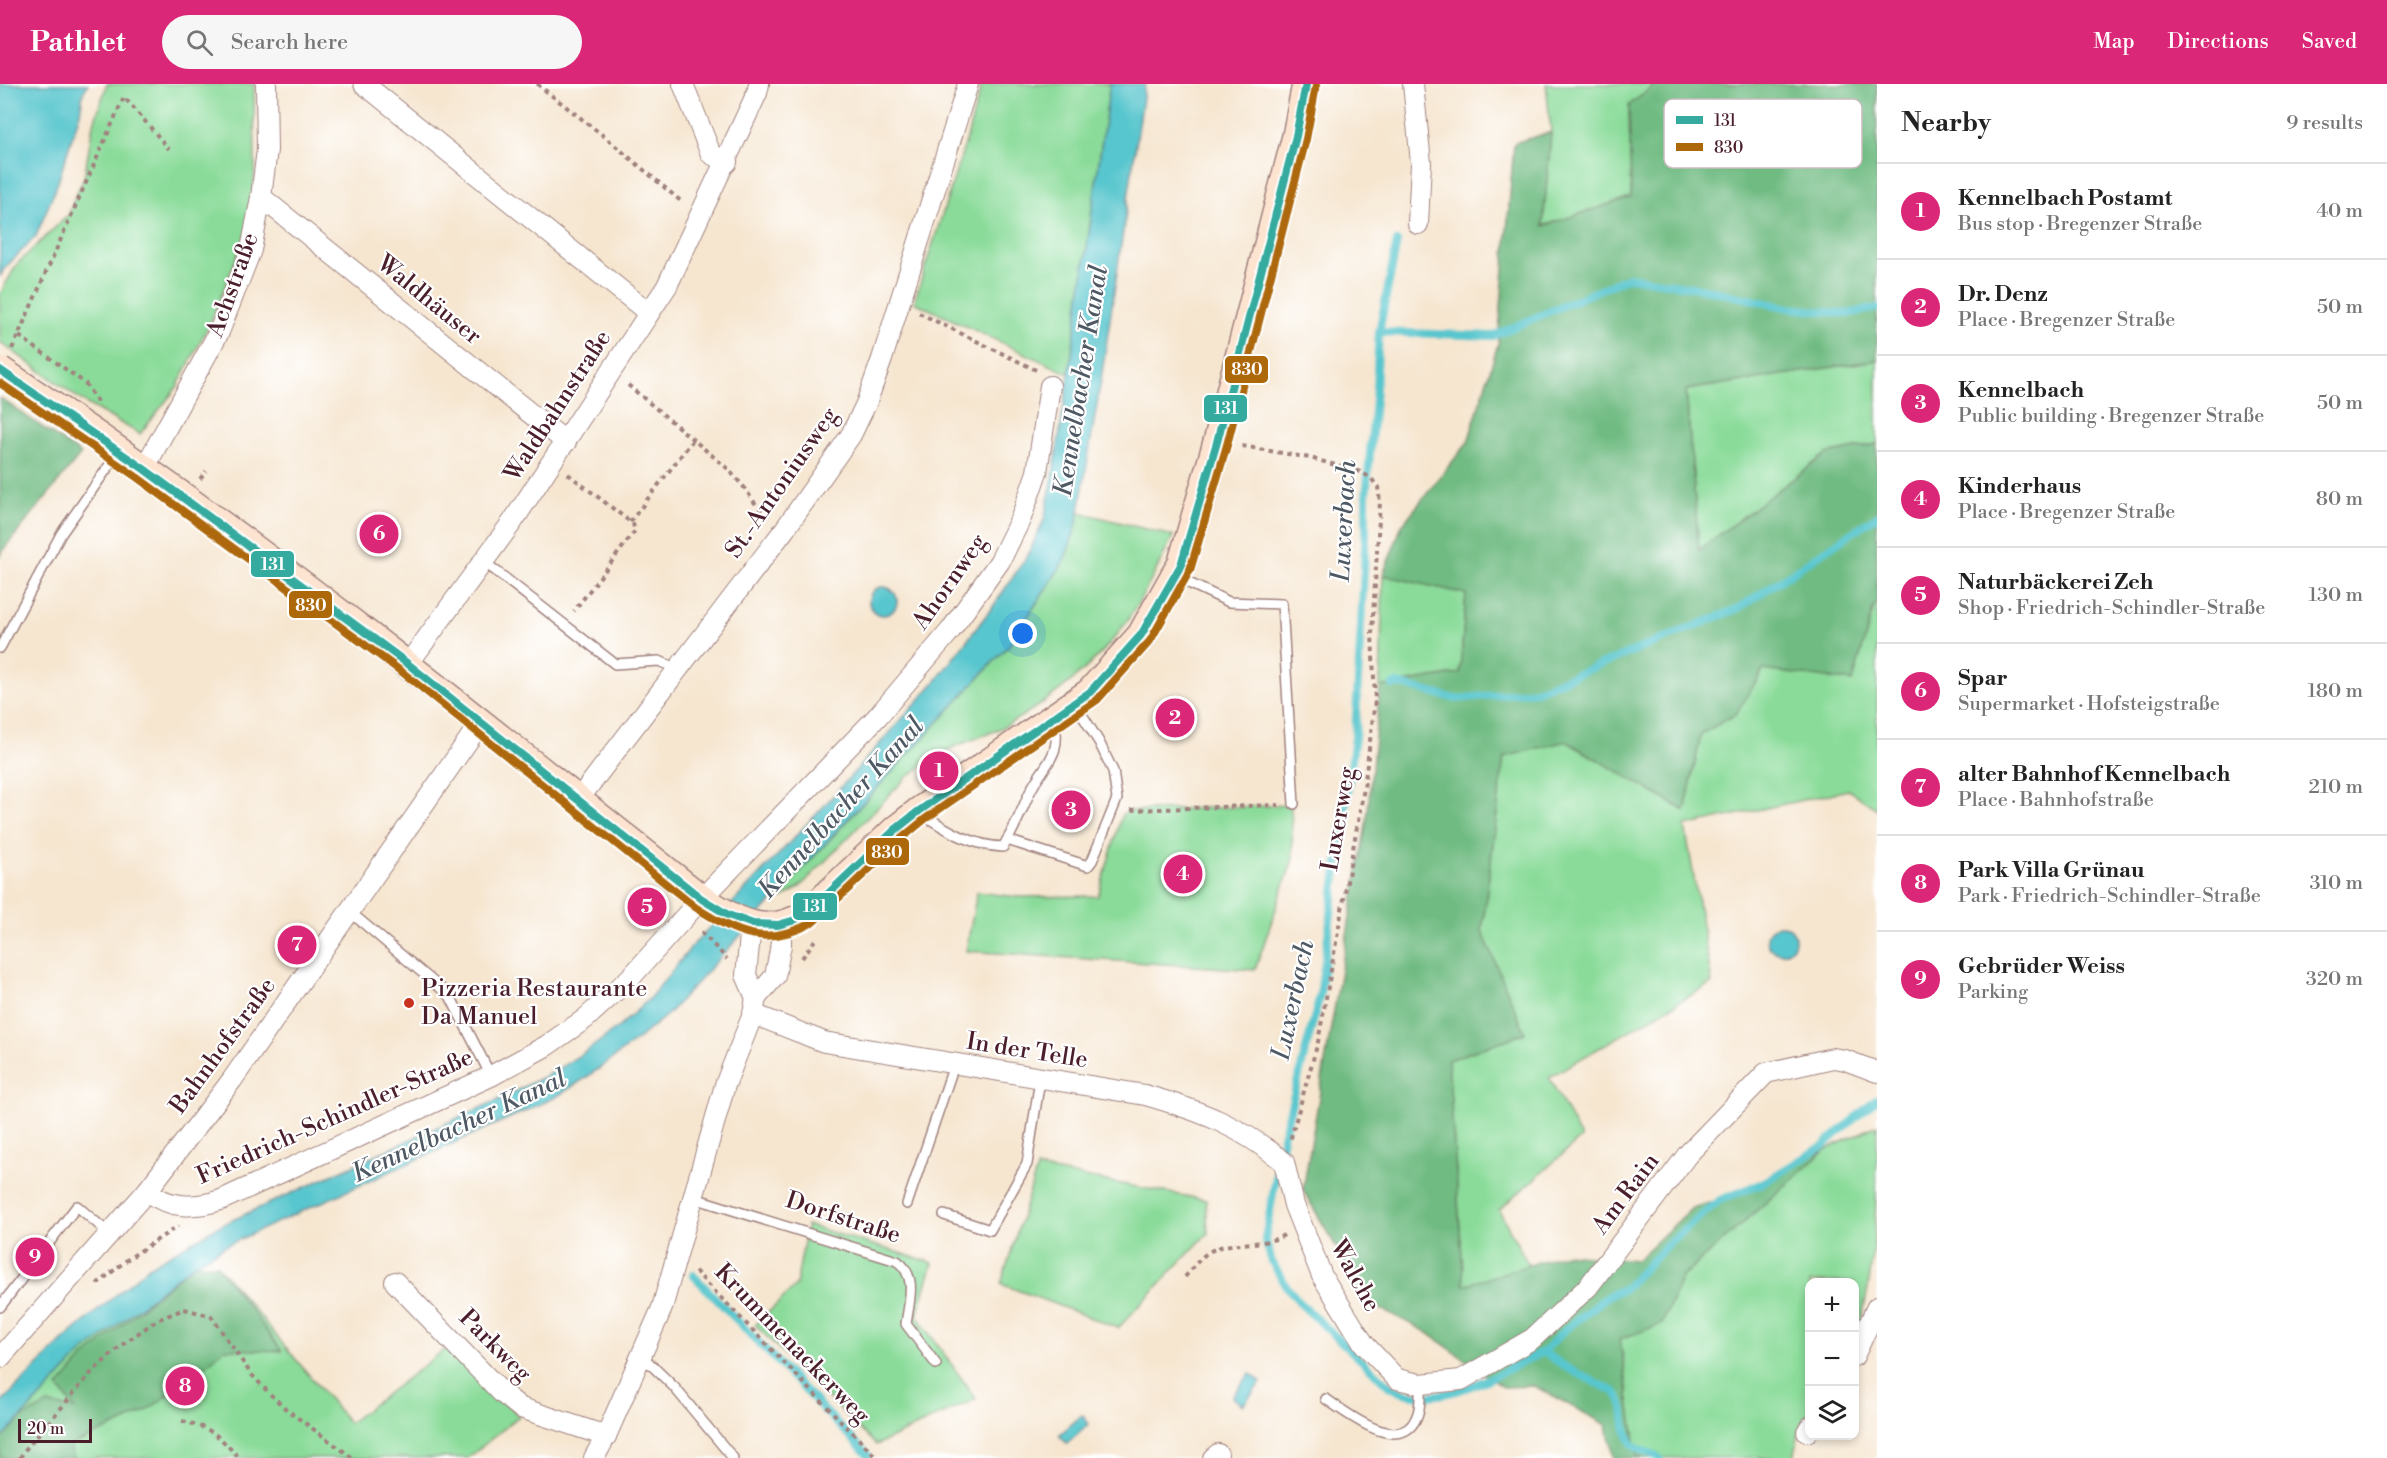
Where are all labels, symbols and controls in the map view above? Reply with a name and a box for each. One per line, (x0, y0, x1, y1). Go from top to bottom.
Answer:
search box (162, 15, 582, 69)
text: Pathlet (30, 25, 126, 60)
icon: search (183, 26, 216, 59)
text: Search here (231, 29, 348, 56)
text: Map (2093, 29, 2135, 55)
text: Directions (2168, 29, 2269, 55)
text: Saved (2302, 29, 2357, 55)
legend (1664, 99, 1862, 168)
text: Nearby (1901, 107, 1991, 139)
text: 131 (1714, 111, 1736, 131)
text: 9 results (2286, 111, 2363, 136)
text: 830 (1714, 138, 1743, 158)
text: Kennelbach Postamt (1958, 185, 2172, 212)
text: 1 (1916, 199, 1925, 224)
text: 40 m (2316, 199, 2363, 224)
text: Bus stop · Bregenzer Straße (1958, 212, 2202, 237)
street label: Achstraße (200, 229, 266, 342)
street label: Waldhäuser (370, 248, 487, 351)
water label: Kennelbacher Kanal (1047, 262, 1115, 499)
text: Dr. Denz (1958, 281, 2048, 308)
text: 2 (1914, 295, 1927, 320)
text: 50 m (2317, 295, 2363, 320)
text: Place · Bregenzer Straße (1958, 308, 2175, 333)
street label: Waldbahnstraße (497, 325, 618, 488)
line badge: 830 (1224, 355, 1269, 384)
text: 830 (1231, 360, 1263, 380)
text: Kennelbach (1958, 377, 2084, 404)
text: 3 (1914, 391, 1927, 416)
text: 50 m (2317, 391, 2363, 416)
line badge: 131 (1203, 394, 1248, 423)
text: 131 (1214, 399, 1239, 419)
street label: St.-Antoniusweg (719, 401, 845, 564)
text: Public building · Bregenzer Straße (1958, 404, 2264, 429)
water label: Luxerbach (1325, 459, 1363, 584)
text: Kinderhaus (1958, 473, 2081, 500)
text: 4 (1914, 487, 1927, 512)
text: 80 m (2316, 487, 2363, 512)
text: Place · Bregenzer Straße (1958, 500, 2175, 525)
pin: 6 (360, 512, 398, 556)
street label: Ahornweg (906, 528, 994, 637)
line badge: 131 (250, 550, 295, 578)
text: 131 (261, 555, 286, 575)
text: Naturbäckerei Zeh (1958, 569, 2153, 596)
text: 5 (1914, 583, 1927, 608)
text: 130 m (2308, 583, 2363, 608)
line badge: 830 (288, 590, 333, 619)
text: 830 (295, 596, 327, 616)
text: Shop · Friedrich-Schindler-Straße (1958, 596, 2265, 621)
your location (1008, 619, 1037, 648)
text: Spar (1958, 665, 2008, 692)
text: 6 (1914, 679, 1927, 704)
text: 180 m (2308, 679, 2363, 704)
text: Supermarket · Hofsteigstraße (1958, 692, 2220, 717)
pin: 2 (1156, 696, 1194, 740)
water label: Kennelbacher Kanal (751, 710, 932, 906)
pin: 1 (920, 748, 958, 794)
text: alter Bahnhof Kennelbach (1958, 761, 2230, 788)
street label: Luxerweg (1315, 764, 1363, 874)
text: 7 (1915, 775, 1926, 800)
text: 210 m (2308, 775, 2363, 800)
pin: 3 (1052, 788, 1090, 832)
text: Place · Bahnhofstraße (1958, 788, 2154, 813)
line badge: 830 (865, 837, 910, 866)
text: 830 (871, 843, 903, 863)
pin: 4 (1164, 852, 1202, 896)
text: Park Villa Grünau (1958, 857, 2144, 884)
text: 8 (1914, 871, 1927, 896)
text: 310 m (2310, 871, 2363, 896)
pin: 5 (628, 884, 666, 930)
text: Park · Friedrich-Schindler-Straße (1958, 884, 2261, 909)
line badge: 131 (792, 892, 838, 921)
text: 131 (803, 897, 828, 917)
pin: 7 (278, 922, 316, 968)
water label: Luxerbach (1265, 937, 1321, 1064)
text: Gebrüder Weiss (1958, 953, 2125, 980)
text: 9 (1914, 967, 1927, 992)
text: 320 m (2306, 967, 2363, 992)
street label: Bahnhofstraße (163, 972, 282, 1121)
place label: Pizzeria Restaurante Da Manuel (421, 974, 647, 1032)
text: Parking (1958, 980, 2028, 1005)
marker: Pizzeria Restaurante Da Manuel (402, 996, 416, 1010)
street label: In der Telle (964, 1027, 1090, 1075)
street label: Friedrich-Schindler-Straße (192, 1042, 478, 1192)
water label: Kennelbacher Kanal (346, 1062, 572, 1190)
street label: Am Rain (1585, 1147, 1666, 1241)
street label: Dorfstraße (782, 1185, 904, 1251)
pin: 9 (15, 1234, 54, 1280)
street label: Walche (1323, 1234, 1387, 1317)
street label: Krummenackerweg (708, 1257, 877, 1431)
map controls (1805, 1278, 1859, 1440)
button: + (1805, 1278, 1859, 1332)
street label: Parkweg (452, 1303, 538, 1389)
button: − (1805, 1332, 1859, 1386)
pin: 8 (166, 1364, 204, 1408)
button: layers (1805, 1386, 1859, 1440)
scale bar (18, 1416, 92, 1444)
text: 20 m (27, 1419, 64, 1439)

